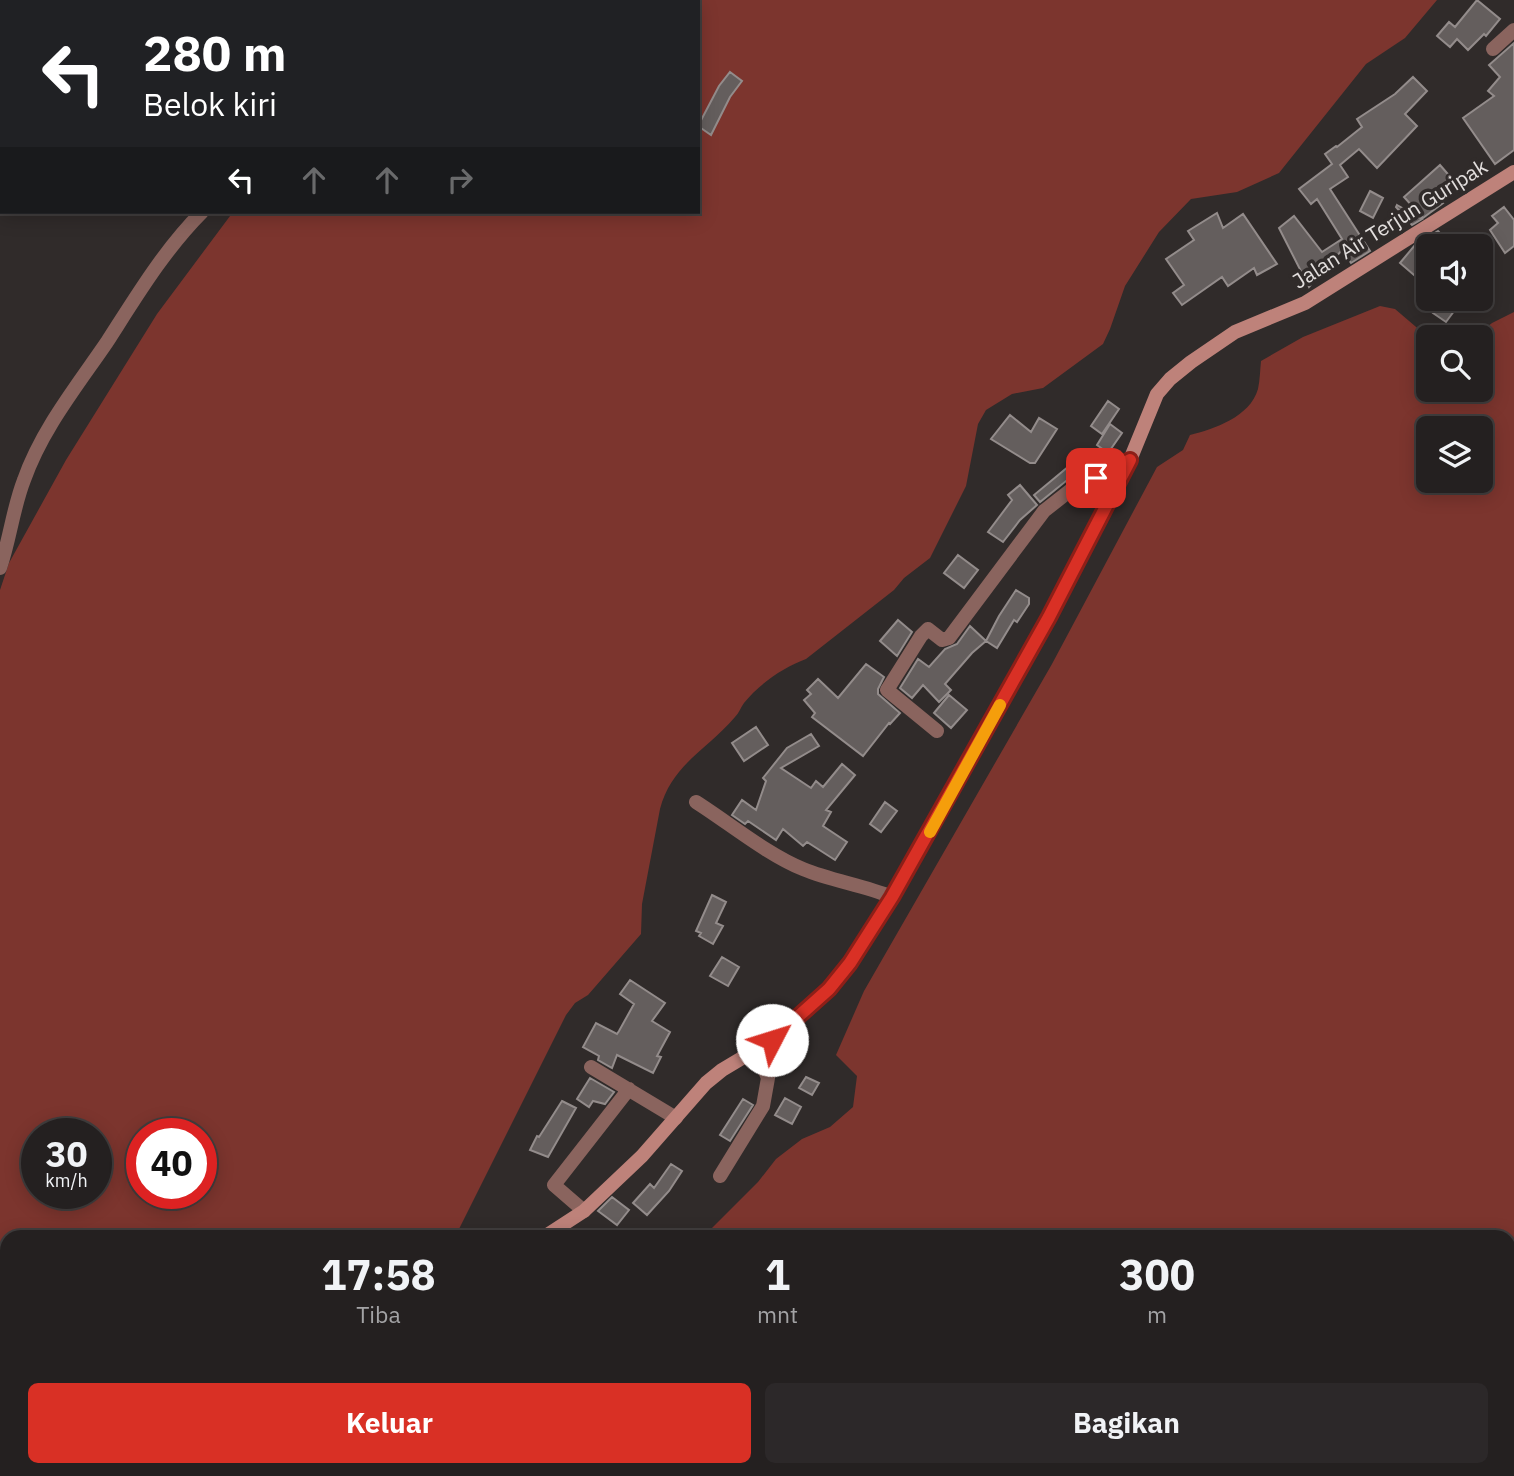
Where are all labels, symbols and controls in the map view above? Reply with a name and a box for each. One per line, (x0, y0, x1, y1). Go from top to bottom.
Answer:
text: 280 m (143, 21, 287, 84)
icon: left (28, 28, 119, 119)
text: Belok kiri (143, 83, 277, 125)
street label: Jalan Air Terjun Guripak (1287, 152, 1492, 295)
icon: left (222, 161, 260, 199)
icon: ahead (295, 161, 333, 199)
icon: ahead (368, 161, 406, 199)
icon: right (441, 161, 479, 199)
map controls (1416, 234, 1493, 493)
button: sound (1416, 234, 1493, 311)
button: search (1416, 325, 1493, 402)
button: layers (1416, 416, 1493, 493)
pin (1066, 448, 1126, 508)
icon: arrive (1077, 459, 1115, 497)
position arrow (735, 1003, 809, 1077)
speed limit sign: 40 (126, 1118, 217, 1209)
text: 30 (45, 1131, 88, 1177)
text: km/h (45, 1169, 88, 1192)
text: 17:58 (321, 1247, 436, 1302)
text: 1 (765, 1247, 790, 1302)
text: 300 (1119, 1247, 1195, 1302)
text: Tiba (356, 1299, 401, 1329)
text: mnt (757, 1299, 798, 1329)
text: m (1147, 1299, 1167, 1329)
button: Keluar (28, 1383, 751, 1463)
button: Bagikan (765, 1383, 1488, 1463)

